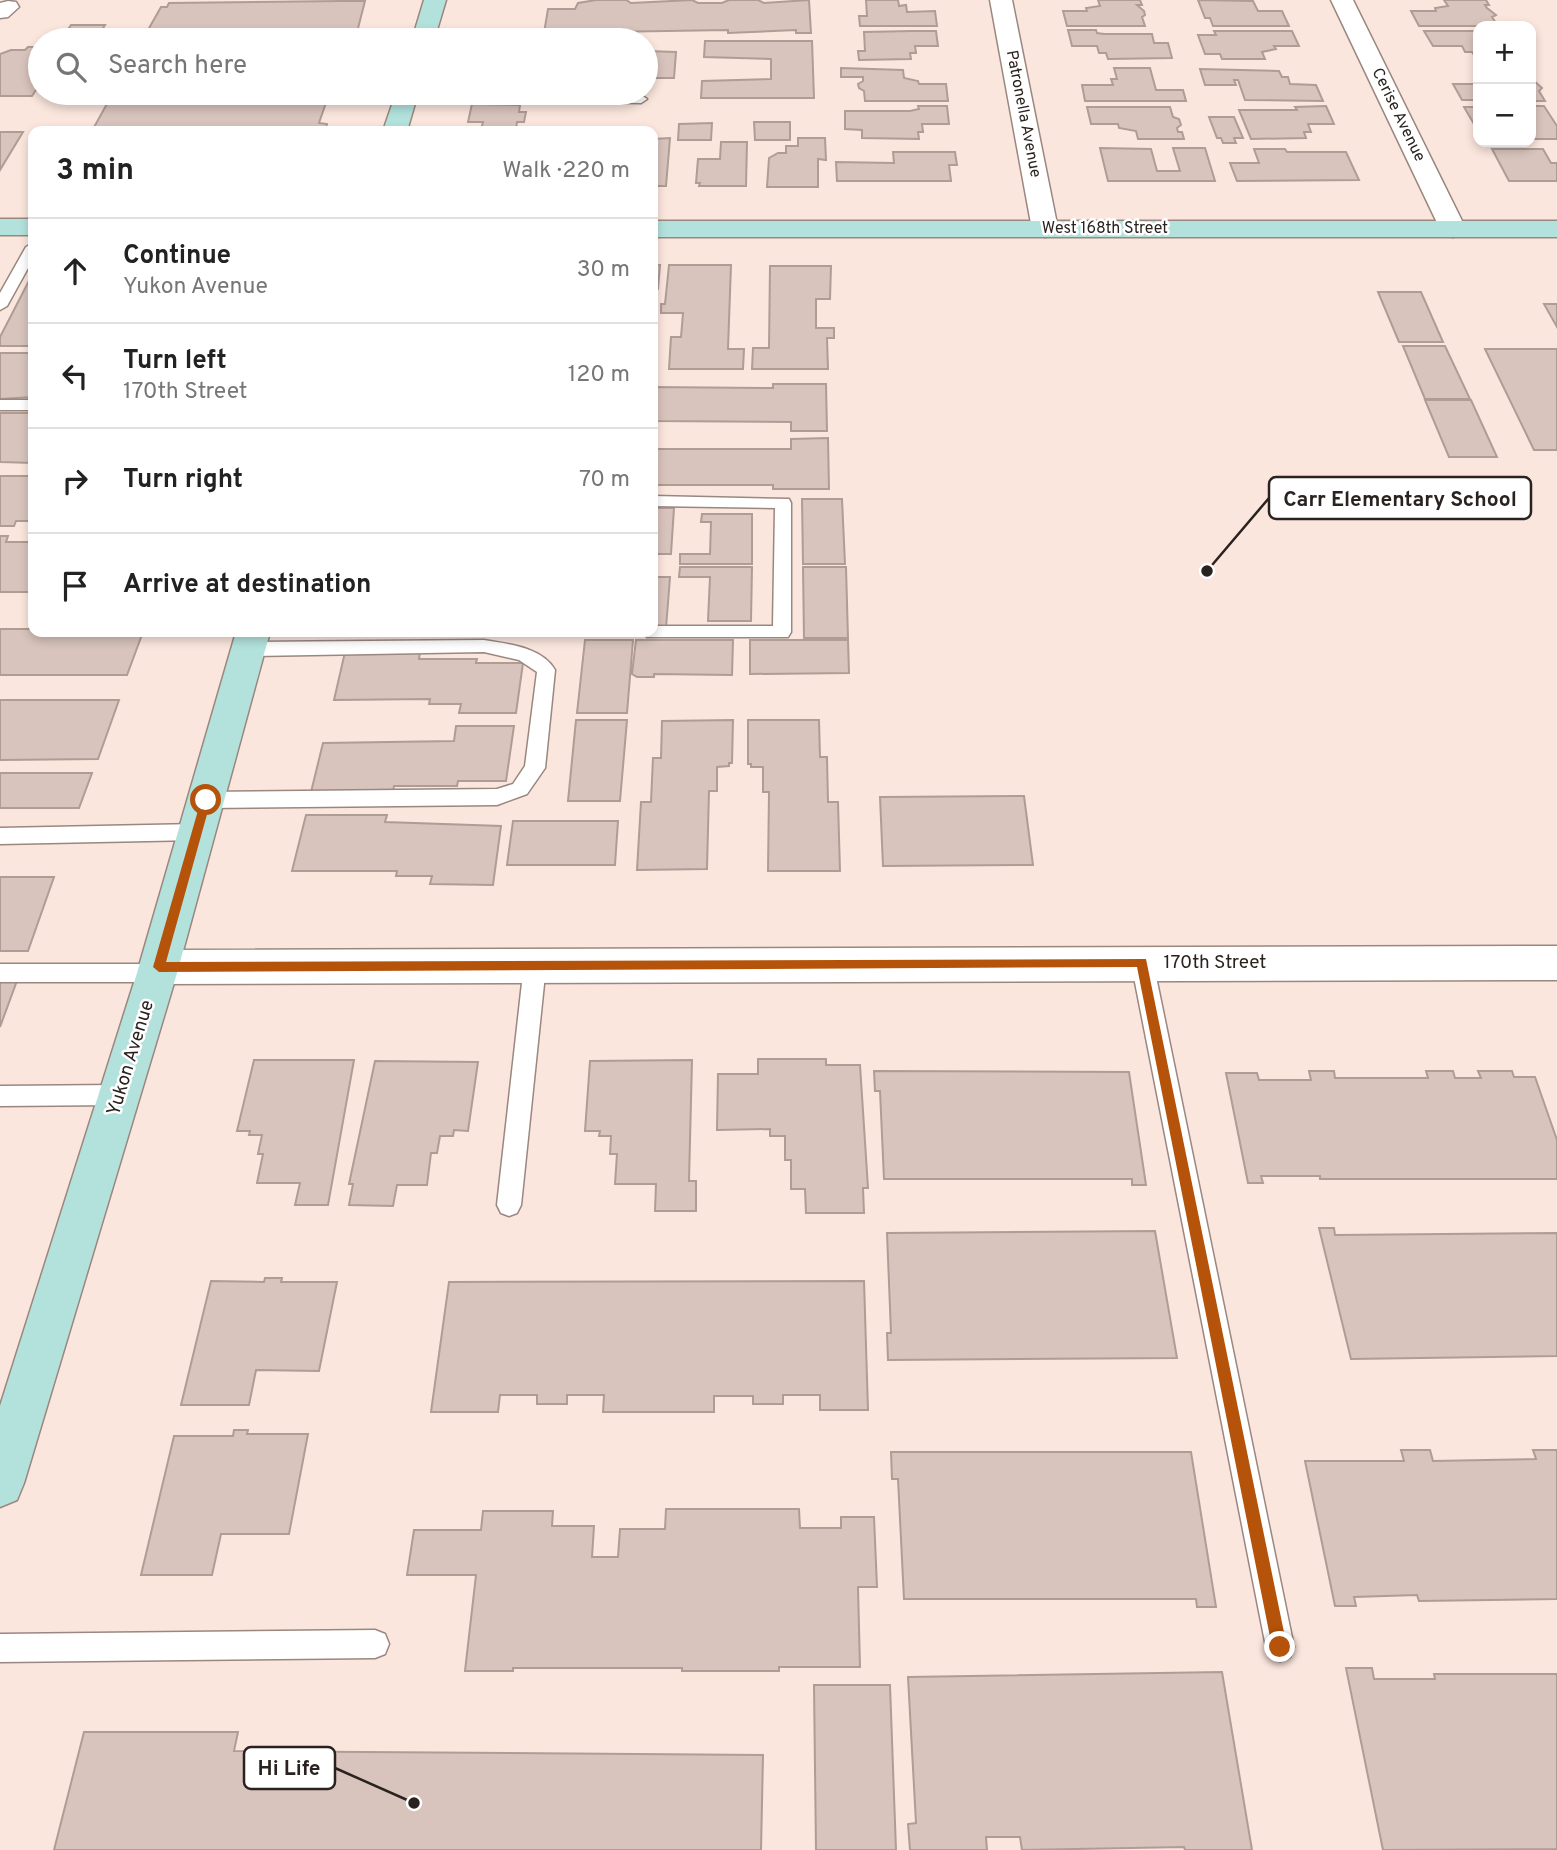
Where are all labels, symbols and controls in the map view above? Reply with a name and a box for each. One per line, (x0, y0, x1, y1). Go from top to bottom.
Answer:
map controls (1473, 21, 1536, 147)
button: + (1473, 21, 1536, 84)
search box (28, 28, 658, 105)
icon: search (52, 48, 90, 86)
street label: Patronella Avenue (1001, 49, 1045, 179)
text: Search here (108, 50, 247, 83)
street label: Cerise Avenue (1367, 65, 1429, 165)
button: − (1473, 84, 1536, 147)
text: 3 min (56, 153, 134, 190)
text: Walk · 220 m (502, 157, 630, 186)
street label: West 168th Street (1042, 219, 1168, 239)
text: Continue (123, 240, 231, 273)
icon: ahead (56, 252, 94, 290)
text: 30 m (577, 256, 630, 285)
text: Yukon Avenue (123, 273, 268, 302)
text: Turn left (123, 345, 227, 378)
icon: left (56, 357, 94, 395)
text: 120 m (568, 361, 630, 390)
text: 170th Street (123, 378, 247, 407)
icon: right (56, 462, 94, 500)
text: Turn right (123, 464, 243, 497)
text: 70 m (579, 466, 630, 495)
callout: Carr Elementary School (1269, 477, 1531, 519)
text: Carr Elementary School (1283, 487, 1517, 514)
icon: arrive (56, 567, 94, 605)
text: Arrive at destination (123, 569, 371, 602)
route start (190, 784, 221, 815)
street label: 170th Street (1164, 951, 1266, 975)
street label: Yukon Avenue (102, 997, 160, 1119)
route end (1264, 1631, 1295, 1662)
callout: Hi Life (244, 1747, 335, 1789)
text: Hi Life (257, 1756, 321, 1783)

